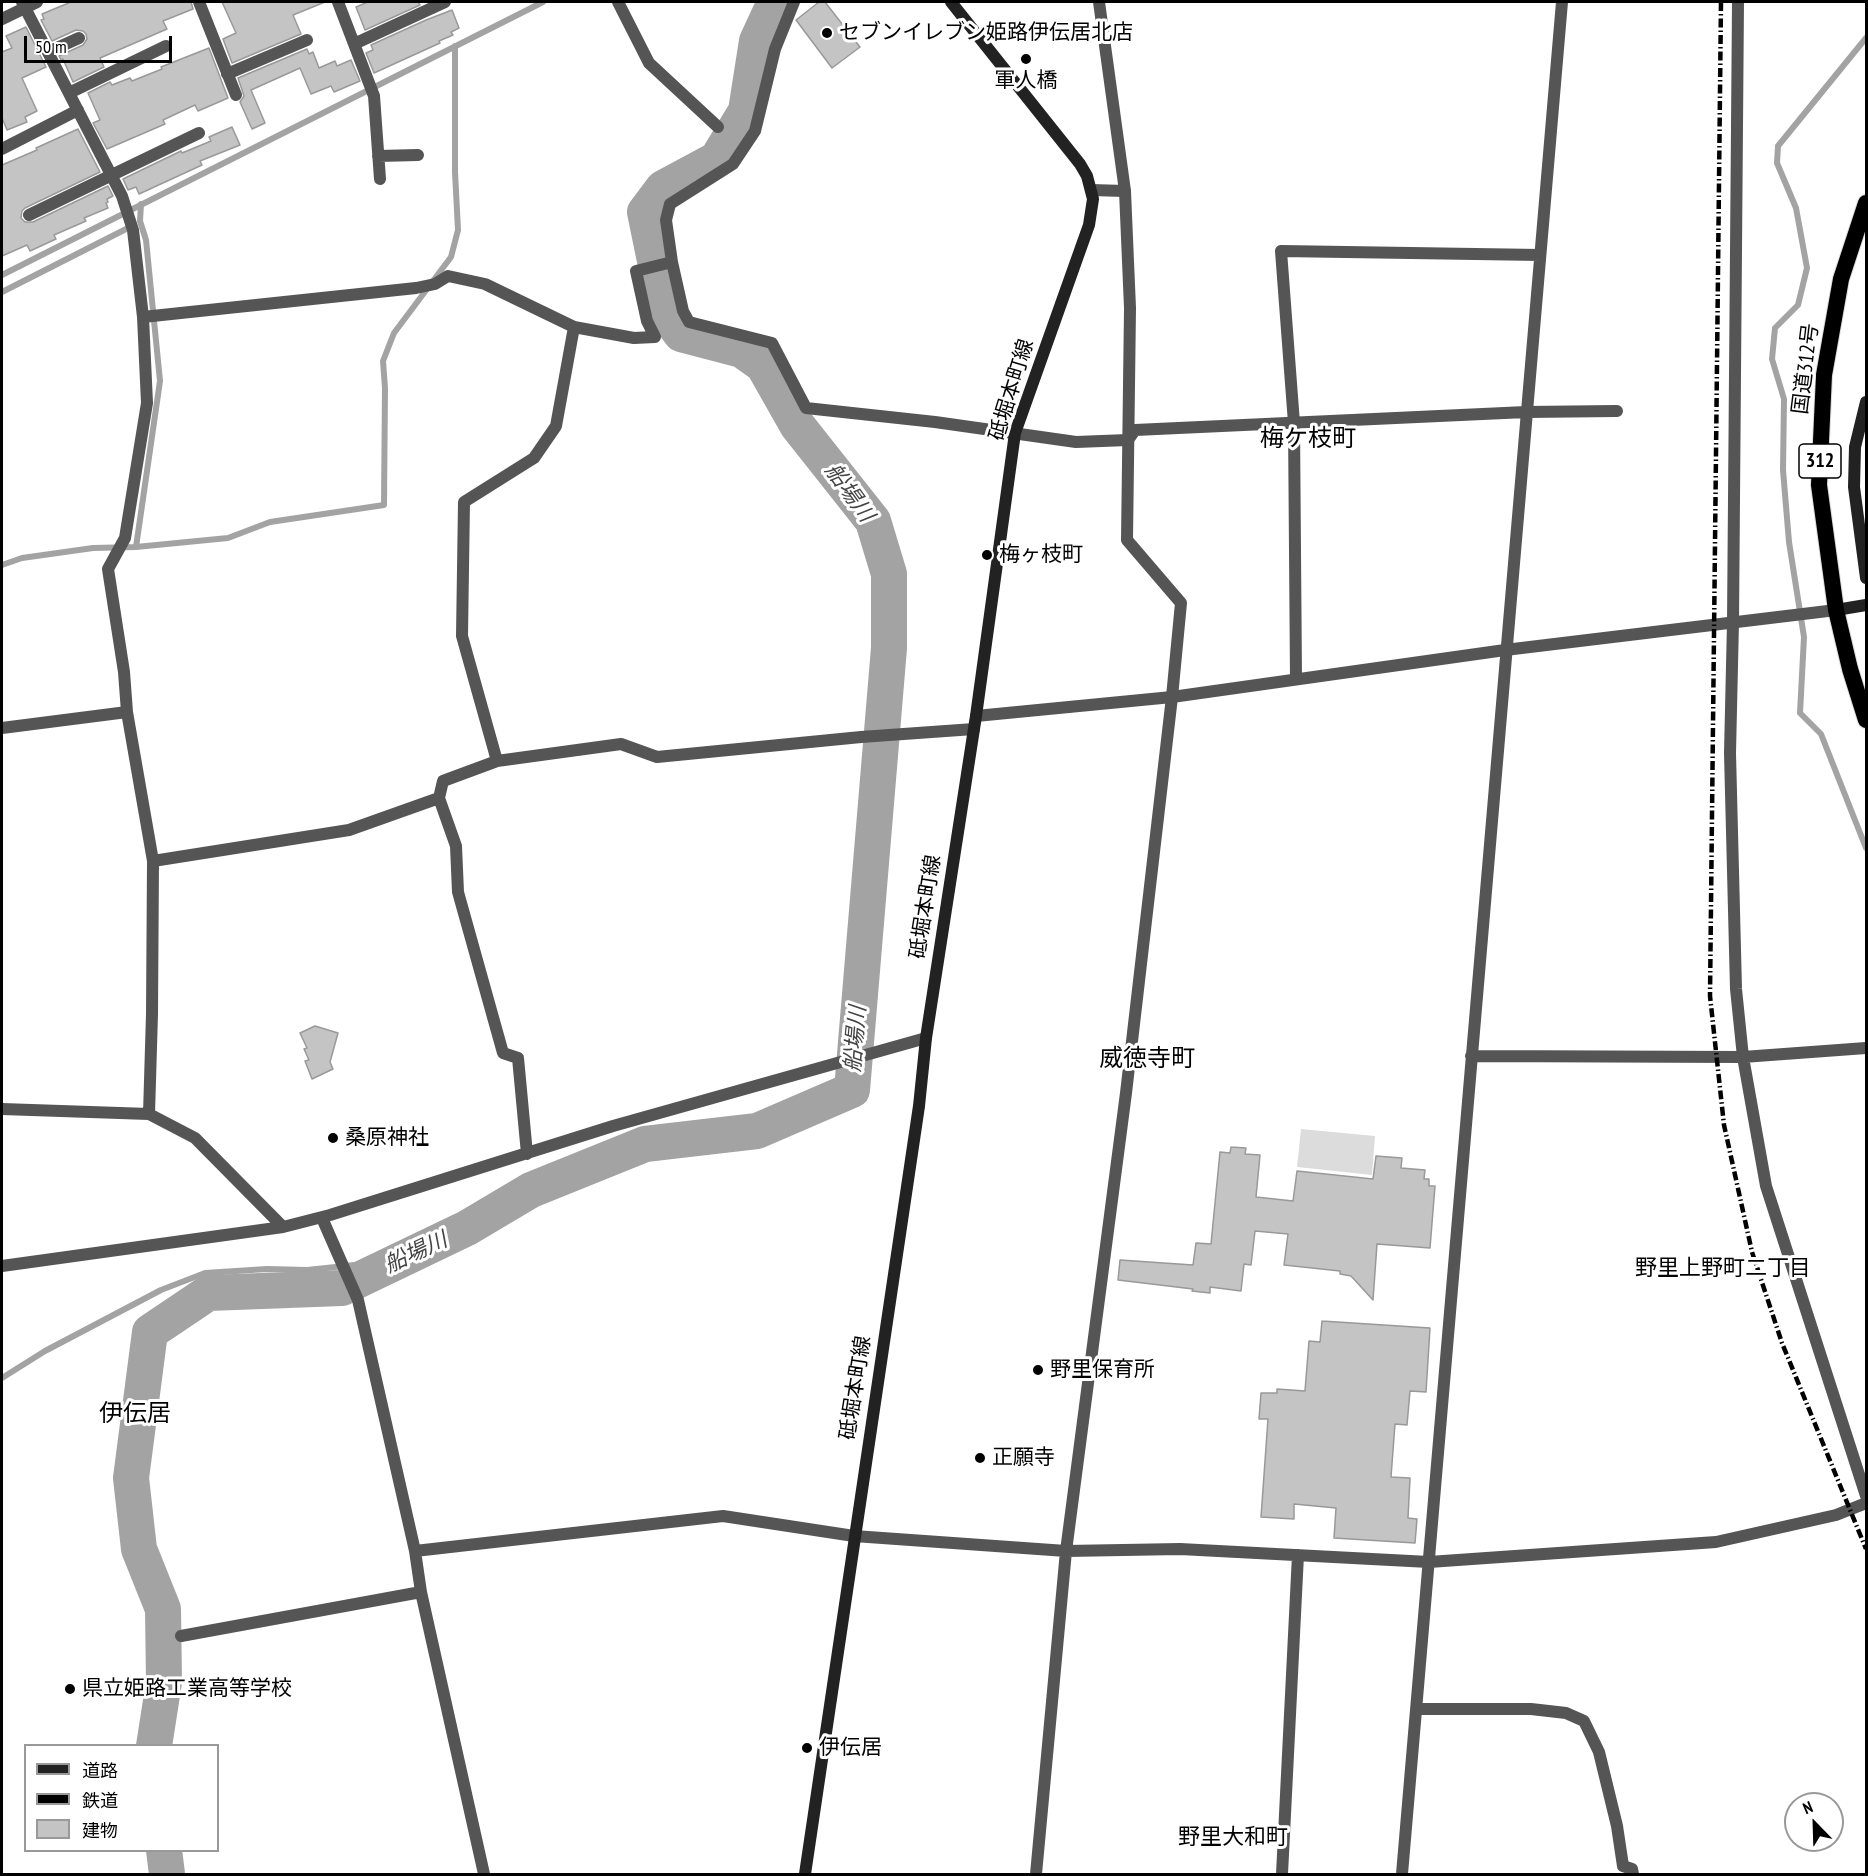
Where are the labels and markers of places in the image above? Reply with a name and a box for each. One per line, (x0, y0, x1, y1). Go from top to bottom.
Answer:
place label: セブンイレブン姫路伊伝居北店 (839, 20, 1133, 46)
marker: セブンイレブン姫路伊伝居北店 (820, 26, 834, 40)
marker: 軍人橋 (1019, 52, 1033, 66)
place label: 軍人橋 (995, 68, 1057, 94)
place label: 梅ヶ枝町 (999, 542, 1083, 568)
marker: 梅ヶ枝町 (980, 548, 994, 562)
place label: 桑原神社 (345, 1125, 429, 1151)
marker: 桑原神社 (326, 1131, 340, 1145)
place label: 野里保育所 (1050, 1357, 1155, 1383)
marker: 野里保育所 (1031, 1363, 1045, 1377)
place label: 正願寺 (992, 1445, 1055, 1471)
marker: 正願寺 (973, 1451, 987, 1465)
place label: 県立姫路工業高等学校 (82, 1676, 292, 1702)
marker: 県立姫路工業高等学校 (63, 1682, 77, 1696)
place label: 伊伝居 (819, 1735, 882, 1761)
marker: 伊伝居 (800, 1741, 814, 1755)

